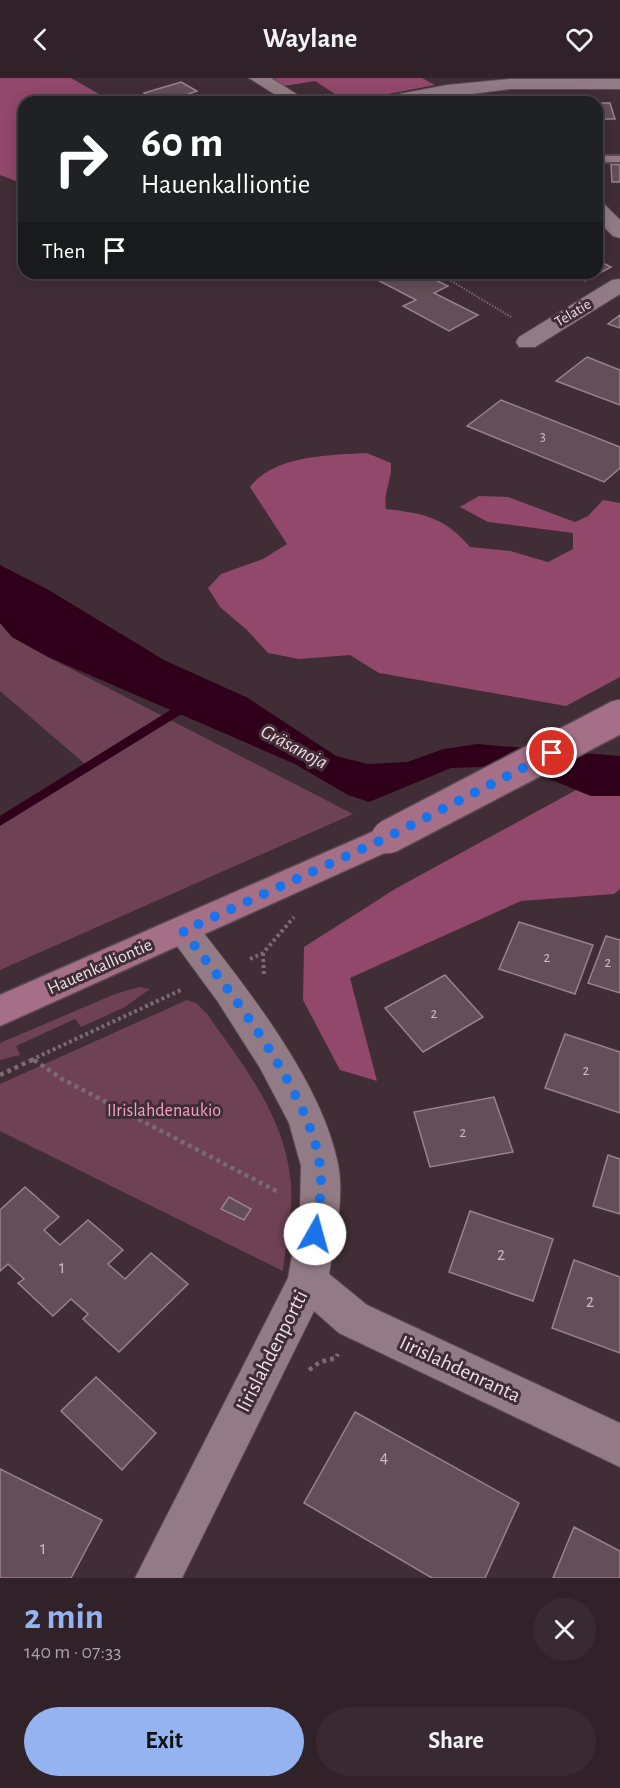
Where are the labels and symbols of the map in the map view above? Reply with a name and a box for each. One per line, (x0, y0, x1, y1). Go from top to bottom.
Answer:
street label: Telatie (552, 296, 594, 330)
house number: 3 (540, 430, 546, 444)
water label: Gräsanoja (257, 721, 331, 773)
pin (526, 727, 577, 778)
street label: Hauenkalliontie (45, 936, 155, 998)
house number: 2 (544, 950, 551, 965)
house number: 2 (605, 955, 612, 970)
house number: 2 (431, 1006, 438, 1021)
house number: 2 (583, 1063, 590, 1078)
park label: IIrislahdenaukio (107, 1102, 221, 1120)
house number: 2 (460, 1125, 467, 1140)
position arrow (283, 1202, 347, 1266)
house number: 2 (497, 1246, 505, 1264)
house number: 1 (59, 1259, 65, 1277)
street label: Iirislahdenportti (232, 1287, 312, 1415)
house number: 2 (586, 1293, 594, 1311)
street label: Iirislahdenranta (396, 1332, 524, 1406)
house number: 4 (380, 1449, 389, 1467)
house number: 1 (40, 1540, 46, 1558)

